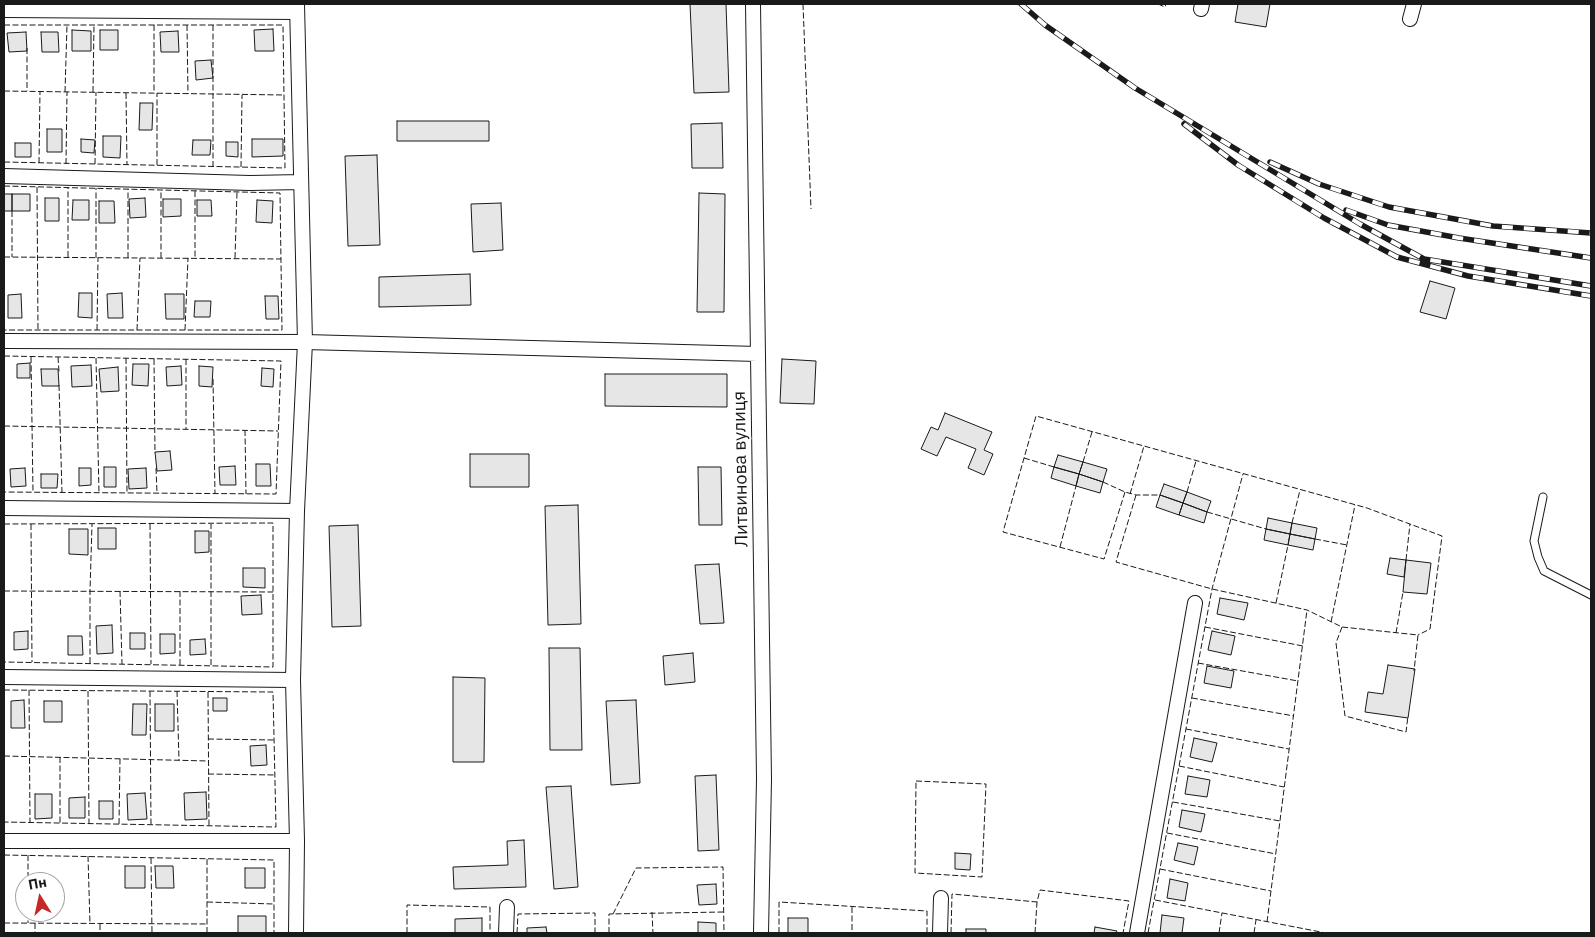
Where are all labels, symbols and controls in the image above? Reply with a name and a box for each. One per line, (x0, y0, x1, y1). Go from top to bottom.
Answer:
street label: Литвинова вулиця (729, 391, 753, 547)
north arrow (15, 872, 65, 922)
text: Пн (27, 873, 48, 894)

